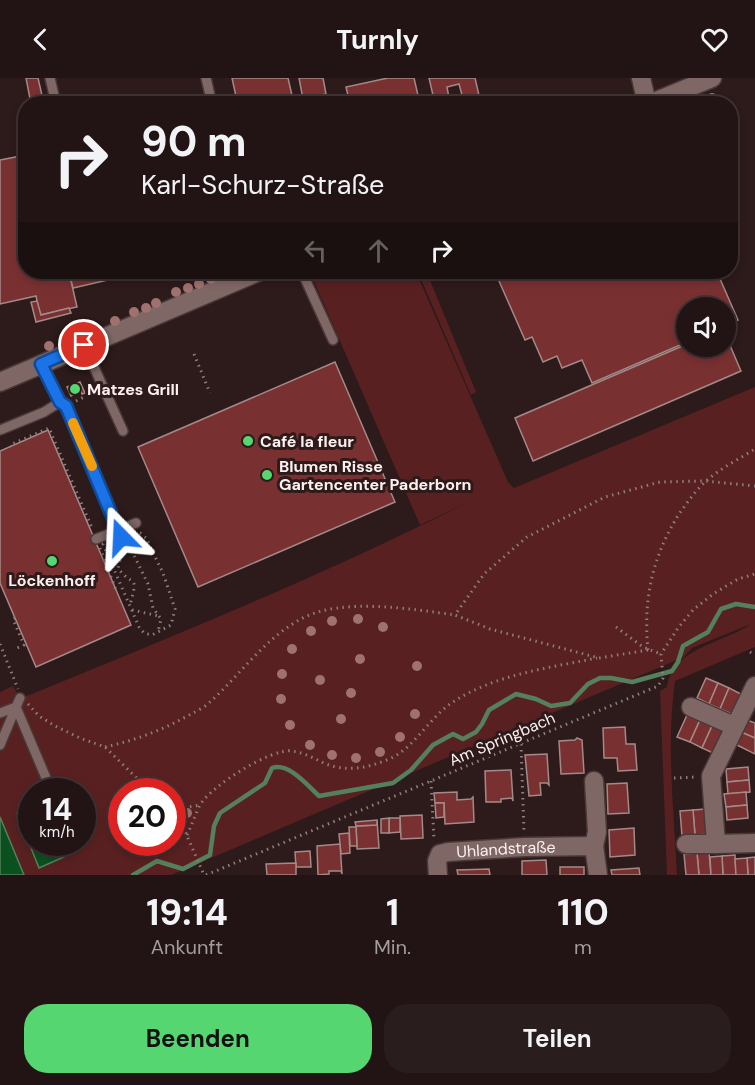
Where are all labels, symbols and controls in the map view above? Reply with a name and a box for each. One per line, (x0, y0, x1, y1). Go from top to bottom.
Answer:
text: Turnly (336, 22, 419, 57)
icon: back (24, 23, 57, 56)
icon: heart (698, 23, 731, 56)
text: 90 m (141, 114, 247, 169)
icon: right (42, 120, 120, 198)
text: Karl-Schurz-Straße (141, 167, 384, 202)
icon: left (299, 234, 332, 267)
icon: ahead (362, 234, 395, 267)
icon: right (425, 234, 458, 267)
map controls (676, 297, 736, 357)
button: sound (676, 297, 736, 357)
pin (58, 319, 109, 370)
icon: arrive (67, 328, 100, 361)
place label: Matzes Grill (87, 379, 179, 400)
marker: Matzes Grill (68, 382, 82, 396)
place label: Café la fleur (260, 431, 354, 452)
marker: Café la fleur (241, 434, 255, 448)
place label: Blumen Risse Gartencenter Paderborn (279, 456, 471, 495)
marker: Blumen Risse Gartencenter Paderborn (260, 468, 274, 482)
position arrow (89, 505, 153, 569)
marker: Löckenhoff (45, 554, 59, 568)
place label: Löckenhoff (8, 570, 96, 591)
street label: Am Springbach (446, 707, 558, 771)
speed limit sign: 20 (108, 778, 186, 856)
text: 14 (42, 790, 72, 829)
text: km/h (39, 822, 75, 842)
street label: Uhlandstraße (456, 836, 556, 862)
text: 19:14 (146, 889, 228, 936)
text: 1 (386, 889, 399, 936)
text: 110 (557, 889, 609, 936)
text: Ankunft (151, 934, 223, 960)
text: Min. (374, 934, 411, 960)
text: m (574, 934, 592, 960)
button: Beenden (24, 1004, 372, 1073)
button: Teilen (384, 1004, 731, 1073)

